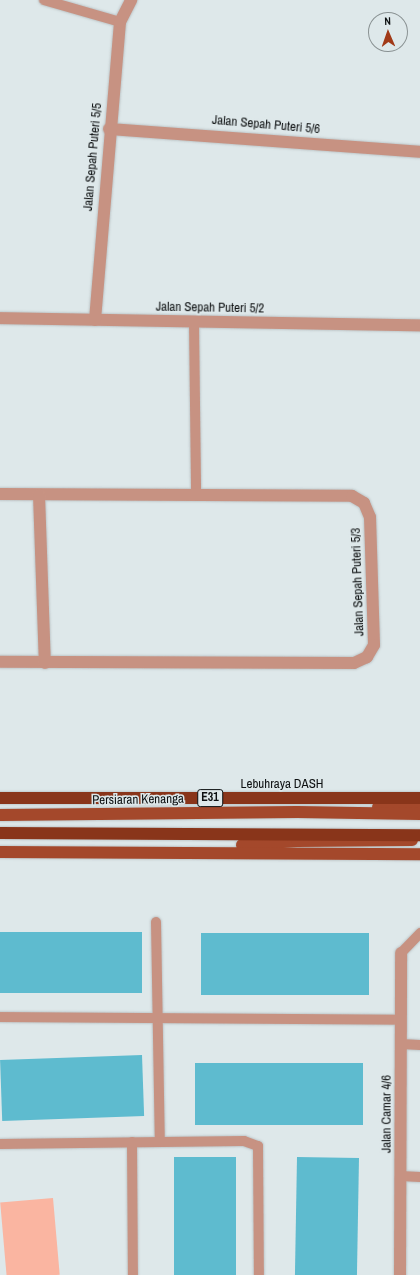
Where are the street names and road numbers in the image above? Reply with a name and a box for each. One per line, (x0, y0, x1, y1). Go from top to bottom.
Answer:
street label: Jalan Sepah Puteri 5/5 (81, 102, 105, 212)
street label: Jalan Sepah Puteri 5/6 (211, 113, 321, 137)
street label: Jalan Sepah Puteri 5/2 (156, 299, 264, 317)
street label: Jalan Sepah Puteri 5/3 (348, 528, 368, 636)
street label: Lebuhraya DASH (241, 776, 323, 792)
road number: E31 (197, 788, 223, 808)
street label: Persiaran Kenanga (92, 791, 184, 809)
street label: Jalan Camar 4/6 (379, 1075, 395, 1153)

